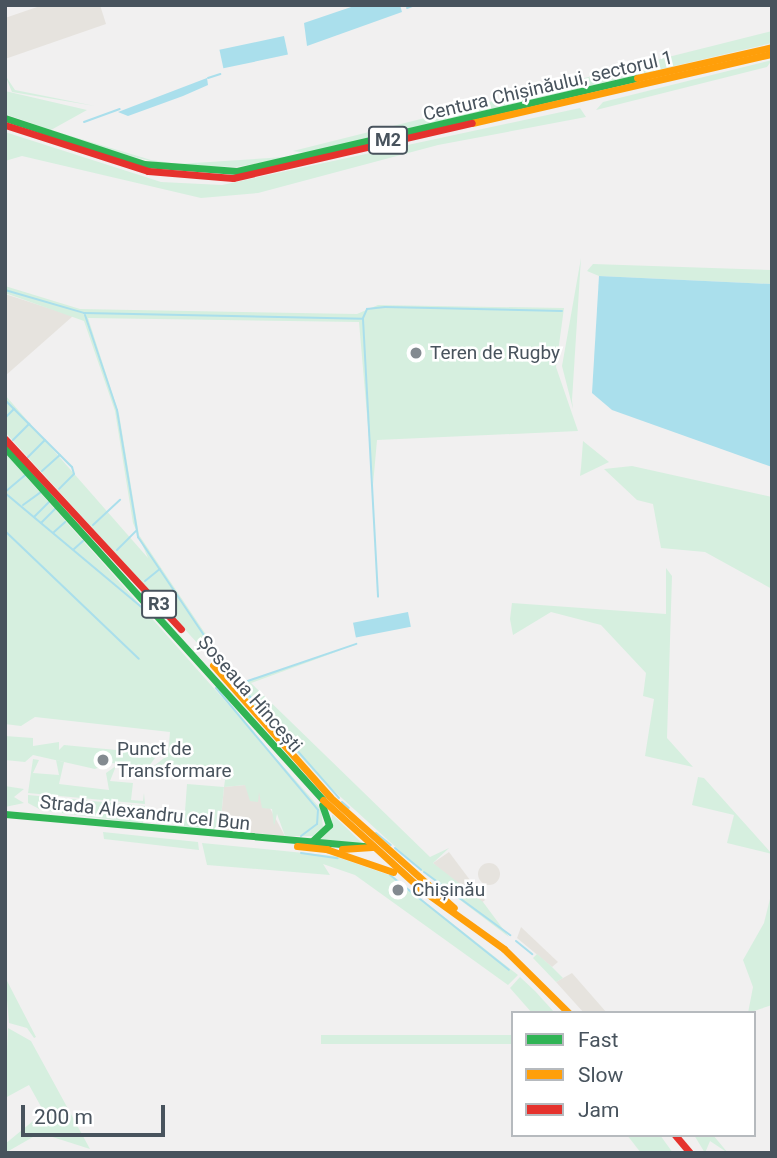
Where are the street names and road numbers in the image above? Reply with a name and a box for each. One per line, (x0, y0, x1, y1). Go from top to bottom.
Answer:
street label: Centura Chișinăului, sectorul 1 (421, 46, 675, 126)
road number: M2 (367, 125, 409, 154)
road number: R3 (140, 590, 178, 618)
street label: Șoseaua Hîncești (193, 631, 307, 757)
street label: Strada Alexandru cel Bun (39, 791, 251, 835)

